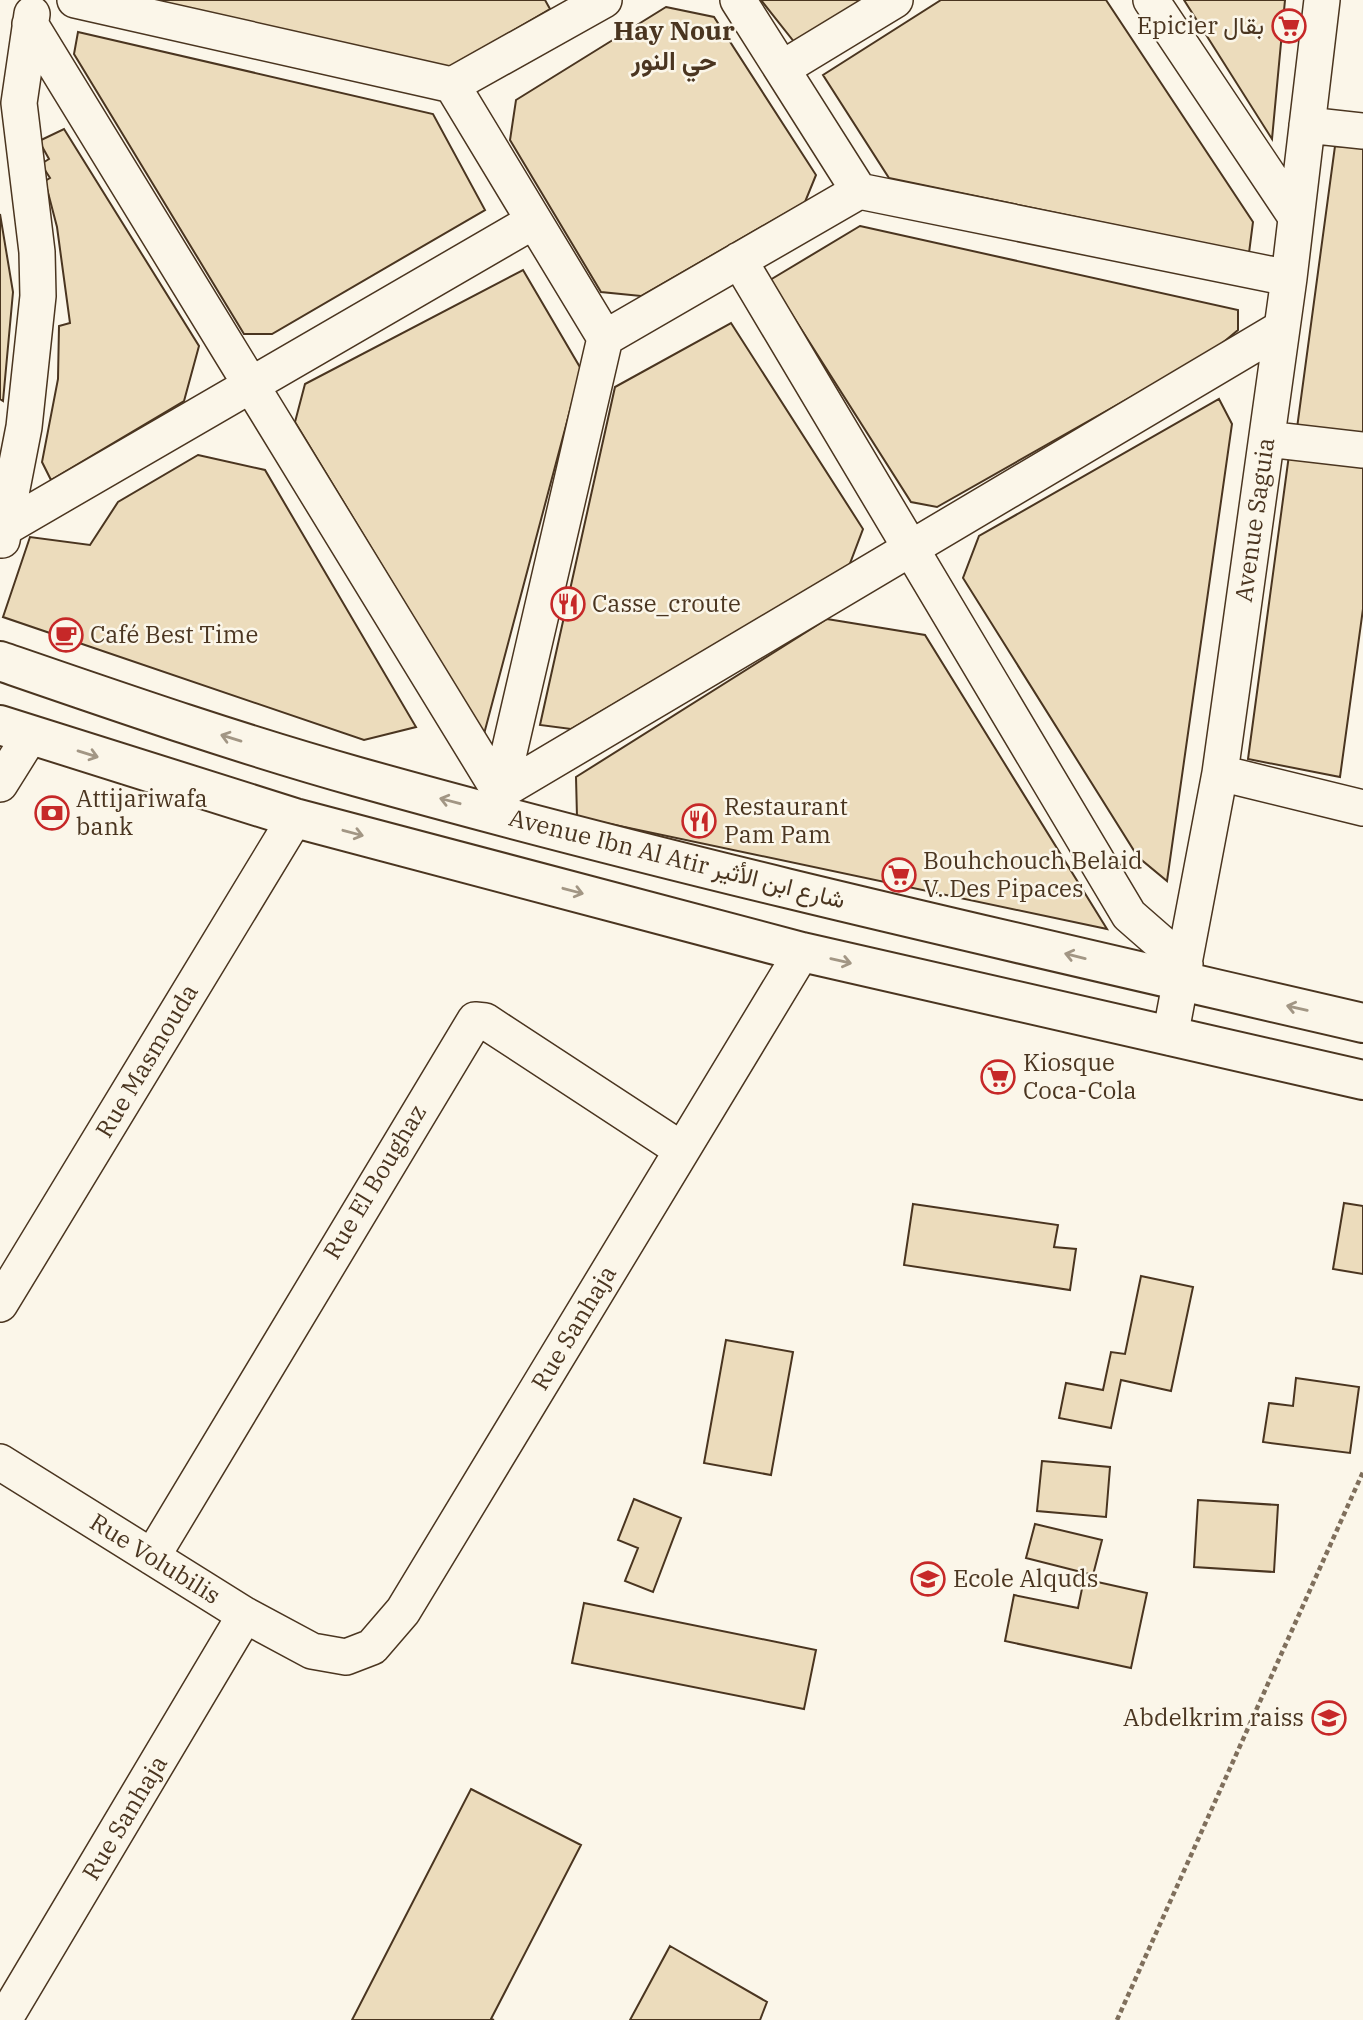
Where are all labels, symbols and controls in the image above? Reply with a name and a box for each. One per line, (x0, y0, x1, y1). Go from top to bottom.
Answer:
supermarket icon: Epicier بقال (1270, 7, 1308, 45)
place label: Epicier بقال (1137, 9, 1264, 41)
district label: Hay Nour حي النور (613, 13, 735, 83)
street label: Avenue Saguia (1227, 436, 1281, 604)
restaurant icon: Casse_croute (549, 585, 587, 623)
place label: Casse_croute (592, 587, 741, 619)
cafe icon: Café Best Time (47, 616, 85, 654)
place label: Café Best Time (90, 618, 258, 650)
one-way arrow (220, 731, 242, 744)
one-way arrow (77, 748, 99, 761)
place label: Attijariwafa bank (76, 782, 208, 842)
place label: Restaurant Pam Pam (724, 790, 848, 850)
bank icon: Attijariwafa bank (33, 794, 71, 832)
one-way arrow (439, 794, 461, 807)
street label: Avenue Ibn Al Atir شارع ابن الأثير (505, 801, 849, 916)
restaurant icon: Restaurant Pam Pam (680, 802, 718, 840)
one-way arrow (341, 827, 364, 840)
place label: Bouhchouch Belaid V. Des Pipaces (923, 844, 1143, 904)
supermarket icon: Bouhchouch Belaid V. Des Pipaces (880, 856, 918, 894)
one-way arrow (561, 885, 584, 898)
one-way arrow (1064, 949, 1087, 962)
one-way arrow (829, 955, 851, 968)
street label: Rue Masmouda (88, 978, 205, 1143)
one-way arrow (1286, 1000, 1308, 1013)
place label: Kiosque Coca-Cola (1023, 1046, 1137, 1106)
supermarket icon: Kiosque Coca-Cola (979, 1058, 1017, 1096)
street label: Rue El Boughaz (315, 1098, 433, 1265)
street label: Rue Sanhaja (523, 1259, 623, 1396)
street label: Rue Volubilis (84, 1505, 227, 1611)
school or university icon: Ecole Alquds (909, 1560, 947, 1598)
place label: Ecole Alquds (953, 1562, 1098, 1594)
school or university icon: Abdelkrim raiss (1310, 1699, 1348, 1737)
place label: Abdelkrim raiss (1123, 1701, 1304, 1733)
street label: Rue Sanhaja (74, 1749, 174, 1886)

